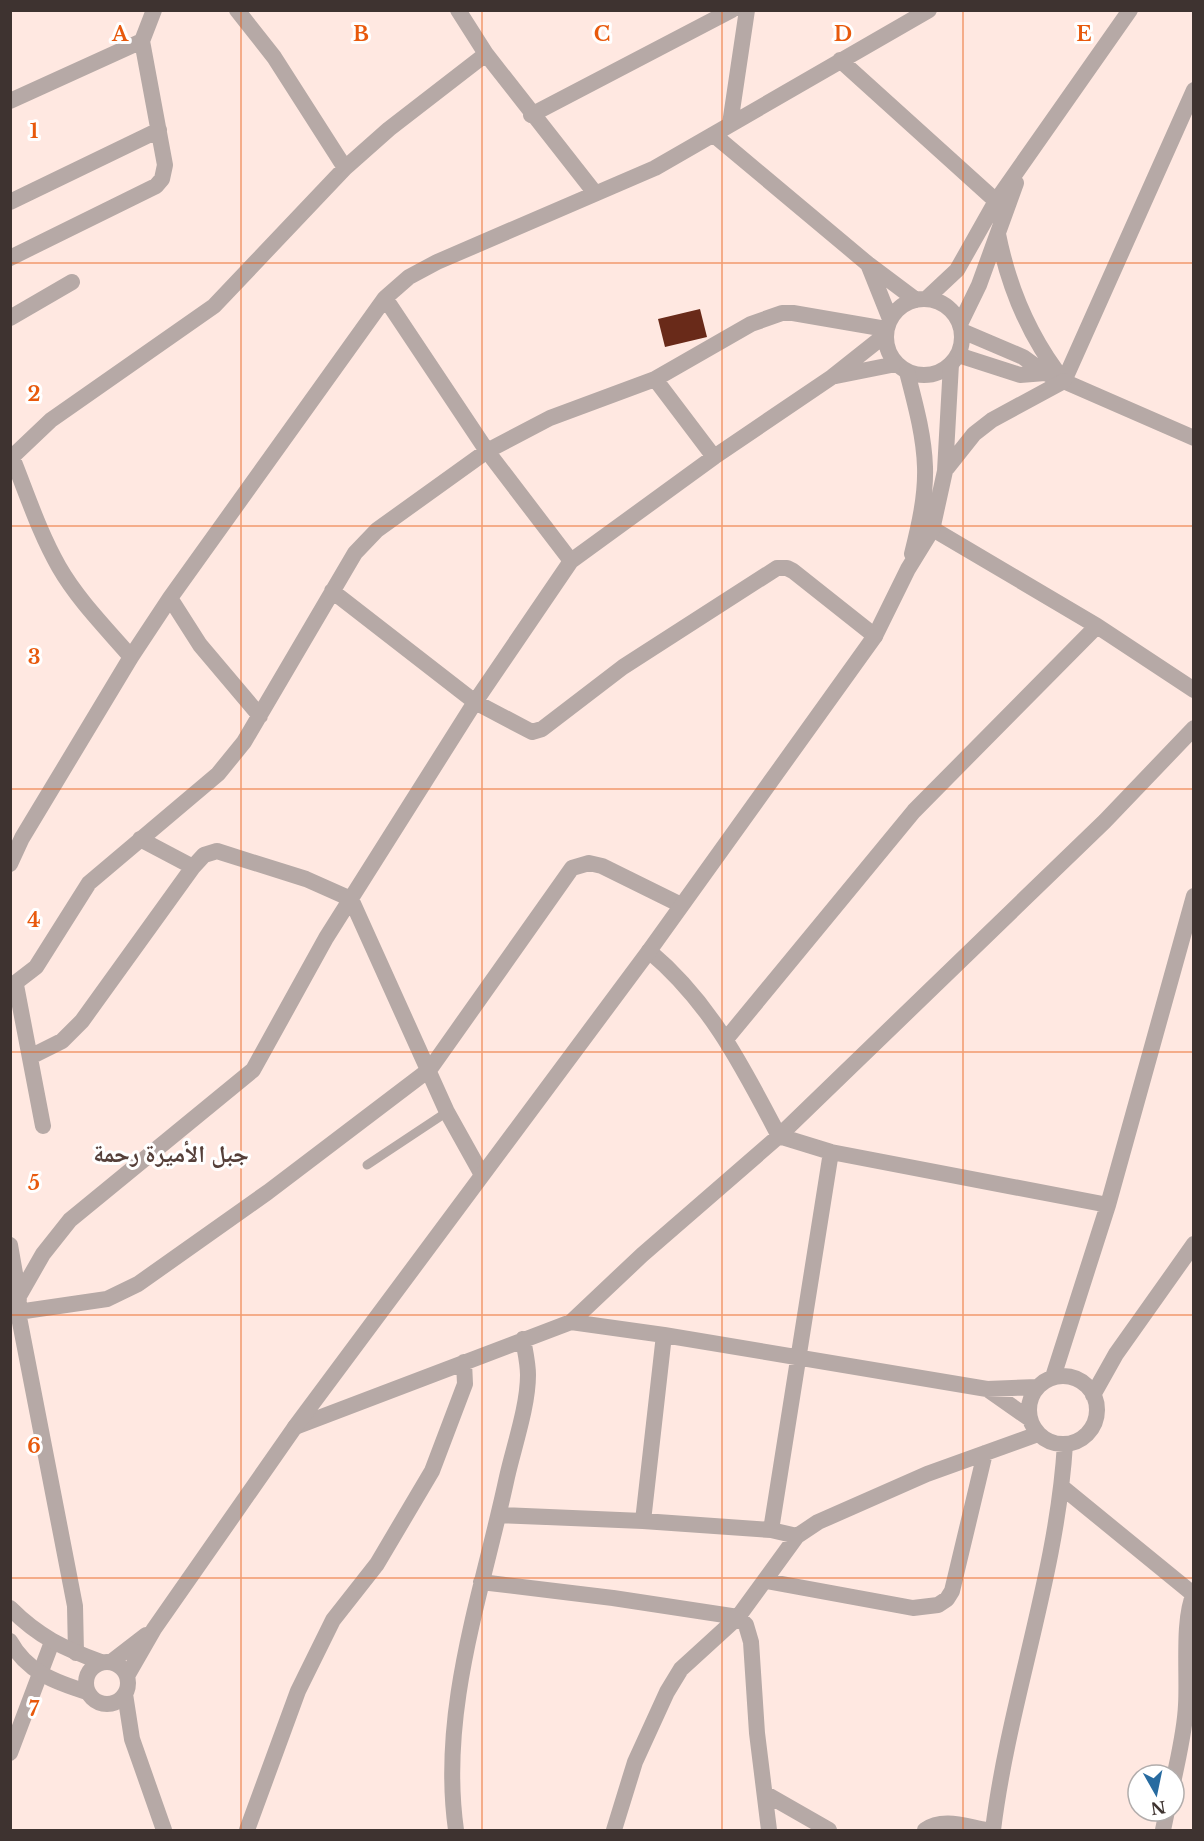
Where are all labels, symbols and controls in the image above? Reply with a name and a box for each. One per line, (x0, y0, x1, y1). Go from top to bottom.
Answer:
text: A (111, 22, 129, 46)
text: B (353, 22, 369, 46)
text: C (594, 22, 610, 46)
text: D (834, 22, 852, 46)
text: E (1076, 22, 1092, 46)
text: 1 (30, 119, 39, 143)
text: 2 (27, 382, 41, 406)
text: 3 (28, 645, 40, 669)
text: 4 (27, 908, 41, 932)
district label: جبل الأميرة رحمة (93, 1139, 249, 1168)
text: 5 (28, 1171, 40, 1195)
text: 6 (27, 1434, 41, 1458)
text: 7 (29, 1697, 40, 1721)
north arrow (1126, 1763, 1186, 1823)
text: N (1149, 1797, 1167, 1819)

